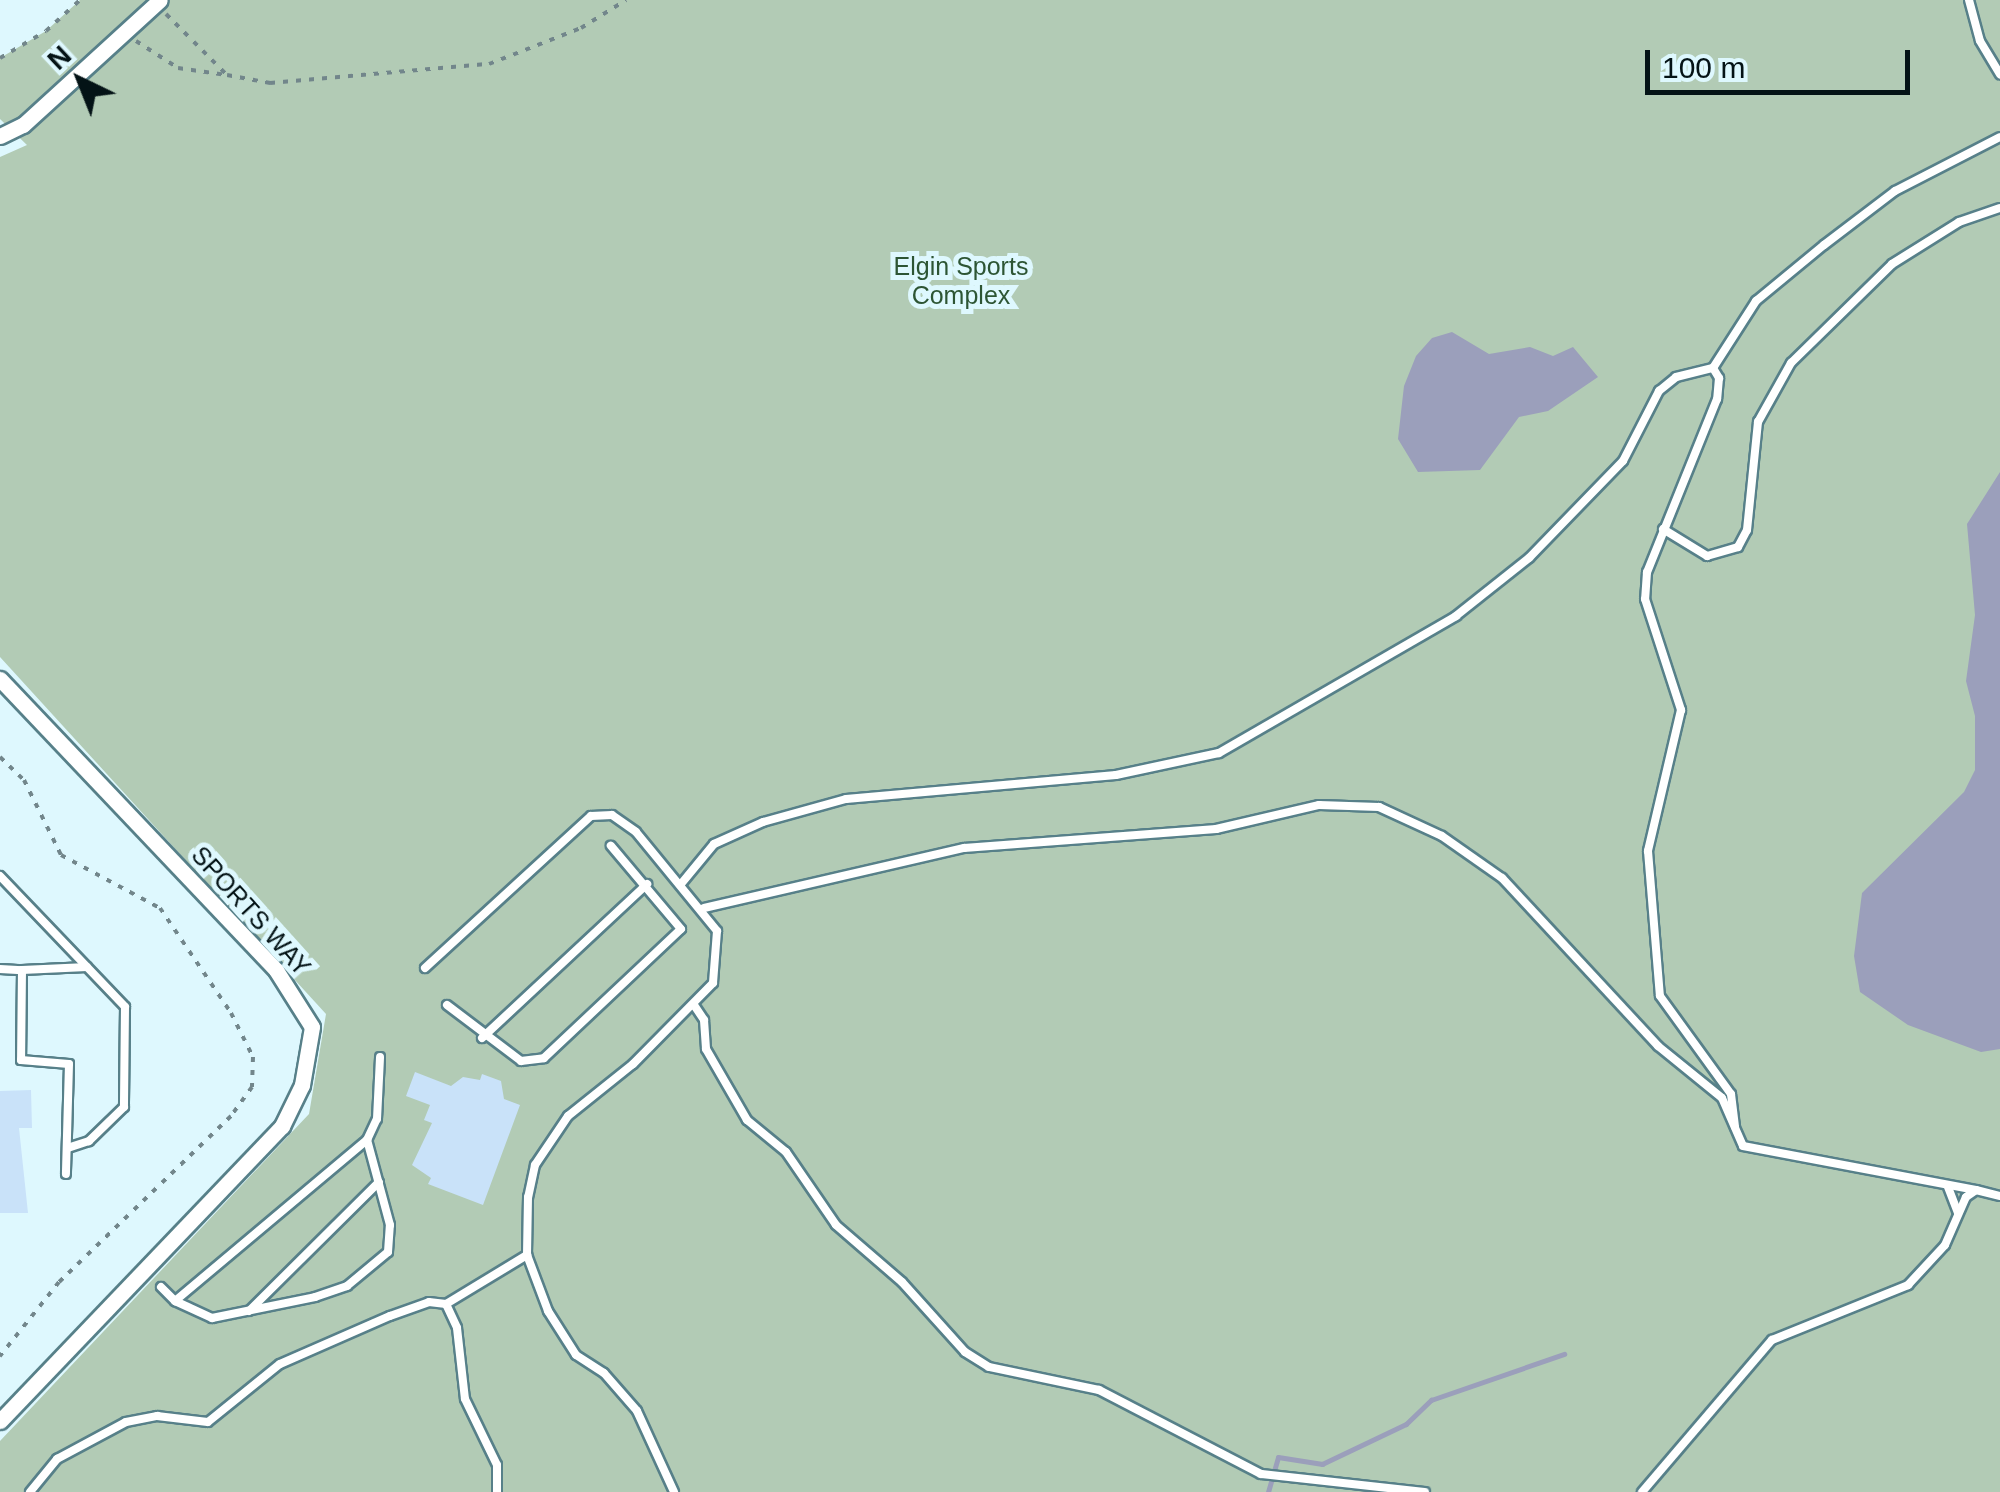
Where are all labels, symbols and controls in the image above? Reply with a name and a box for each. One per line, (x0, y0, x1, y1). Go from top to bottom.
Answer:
north arrow (30, 30, 130, 130)
scale bar (1650, 30, 1915, 92)
text: N (41, 39, 77, 76)
text: 100 m (1662, 51, 1745, 84)
park label: Elgin Sports Complex (894, 252, 1028, 311)
street label: SPORTS WAY (185, 840, 317, 982)

